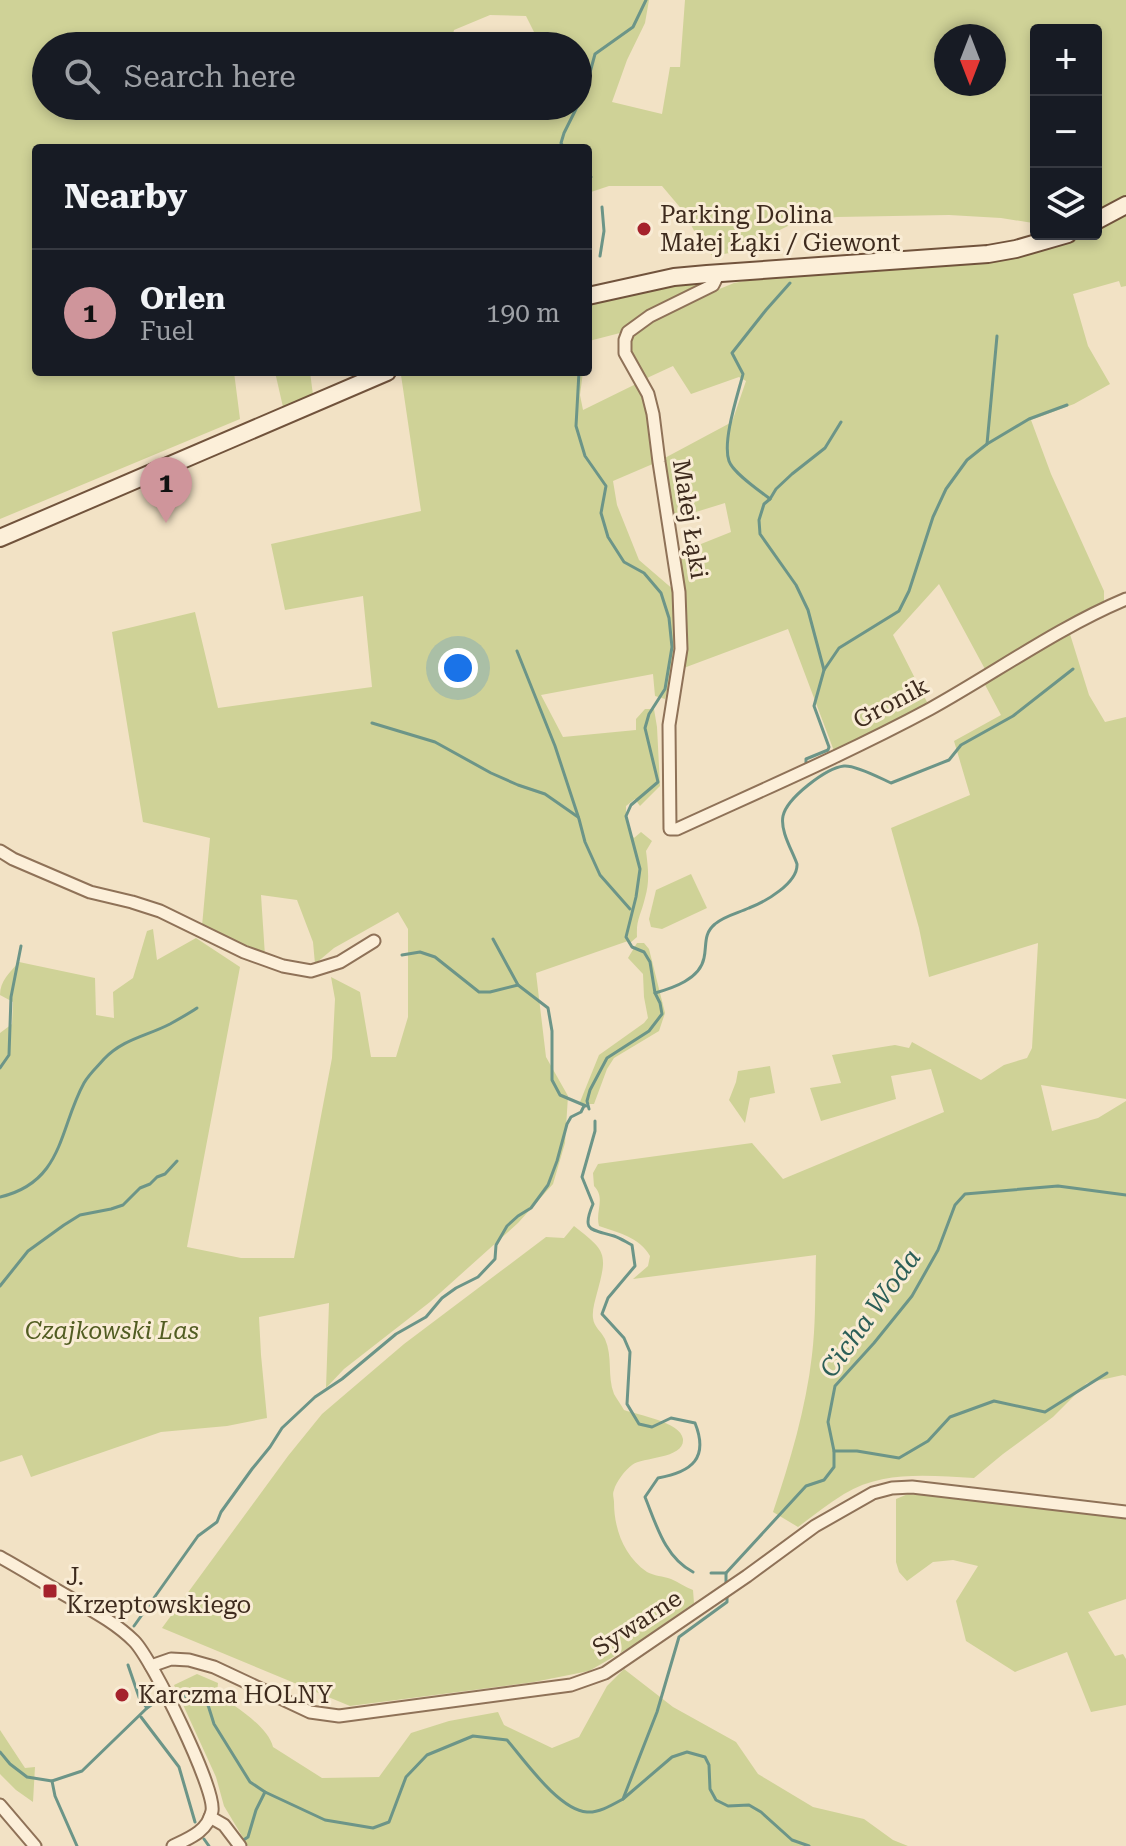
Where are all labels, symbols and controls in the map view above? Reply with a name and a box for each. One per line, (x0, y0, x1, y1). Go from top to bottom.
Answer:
north arrow (934, 24, 1006, 96)
map controls (1030, 24, 1102, 240)
button: + (1030, 24, 1102, 96)
search box (32, 32, 592, 120)
icon: search (60, 54, 104, 98)
text: Search here (124, 59, 296, 94)
button: − (1030, 96, 1102, 168)
button: layers (1030, 168, 1102, 240)
text: Nearby (64, 176, 187, 216)
place label: Parking Dolina Małej Łąki / Giewont (660, 201, 901, 257)
marker: Parking Dolina Małej Łąki / Giewont (635, 220, 653, 238)
text: Orlen (140, 281, 225, 316)
text: 1 (83, 298, 97, 328)
text: 190 m (486, 298, 560, 328)
text: Fuel (140, 316, 194, 346)
pin: 1 (140, 457, 192, 523)
street label: Małej Łąki (667, 457, 713, 581)
your location (438, 648, 478, 688)
street label: Gronik (848, 672, 934, 734)
water label: Cicha Woda (813, 1243, 927, 1383)
park label: Czajkowski Las (25, 1317, 199, 1345)
place label: J. Krzeptowskiego (66, 1563, 251, 1619)
marker: J. Krzeptowskiego (41, 1582, 59, 1600)
street label: Sywarne (587, 1584, 687, 1662)
place label: Karczma HOLNY (138, 1681, 334, 1709)
marker: Karczma HOLNY (113, 1686, 131, 1704)

